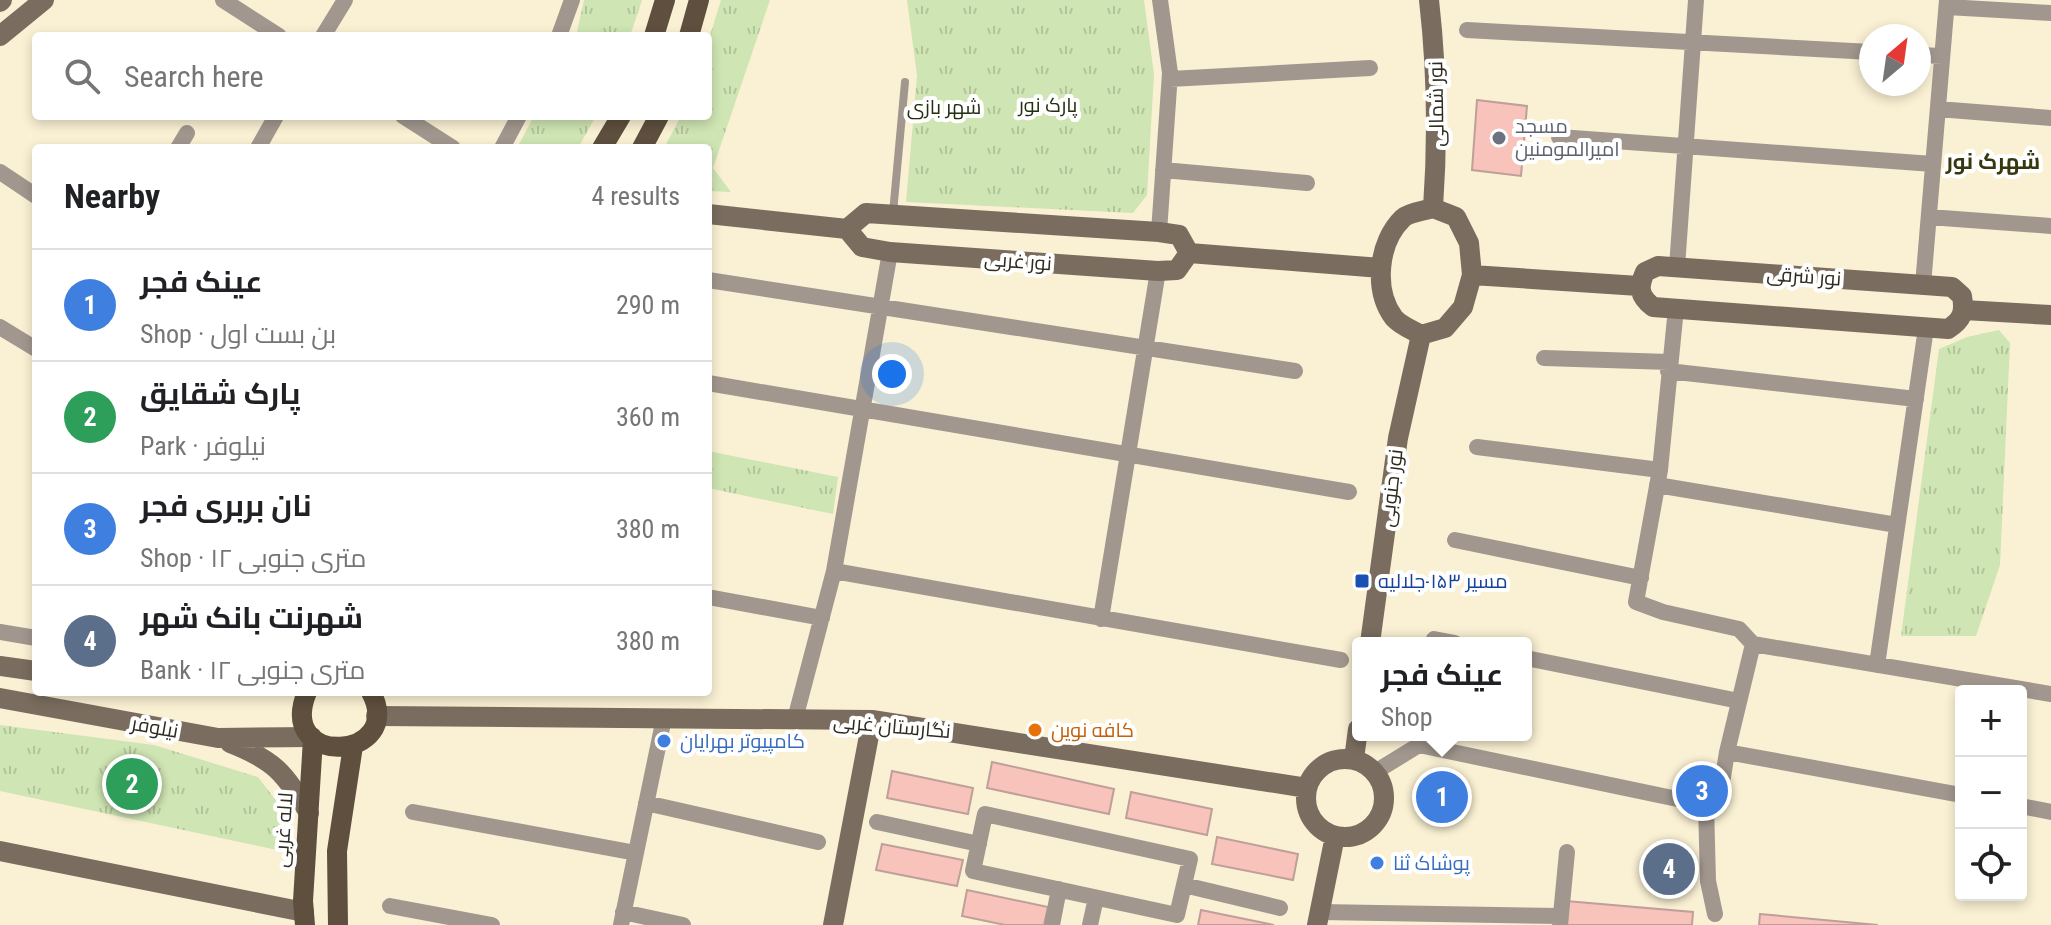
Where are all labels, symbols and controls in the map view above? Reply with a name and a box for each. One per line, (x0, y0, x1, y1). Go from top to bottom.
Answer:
north arrow (1859, 24, 1931, 96)
search box (32, 32, 712, 120)
icon: search (60, 54, 104, 98)
text: Search here (124, 59, 264, 94)
street label: نور شمالی (1423, 61, 1450, 147)
park label: پارک نور (1018, 93, 1078, 118)
park label: شهر بازی (907, 95, 981, 120)
place label: مسجد امیرالمومنین (1515, 114, 1620, 162)
marker: مسجد امیرالمومنین (1490, 129, 1508, 147)
district label: شهرک نور (1945, 149, 2040, 175)
text: Nearby (64, 176, 160, 216)
text: 4 results (591, 181, 680, 211)
street label: نور غربی (983, 247, 1053, 276)
street label: نور شرقی (1766, 261, 1842, 292)
text: عینک فجر (140, 264, 263, 299)
text: 1 (83, 290, 97, 320)
text: 290 m (616, 290, 680, 320)
text: Shop · بن بست اول (140, 319, 336, 349)
your location (872, 354, 912, 394)
text: پارک شقایق (140, 376, 300, 411)
text: 2 (83, 402, 97, 432)
text: 360 m (616, 402, 680, 432)
text: Park · نیلوفر (140, 431, 266, 461)
street label: نور جنوبی (1374, 448, 1409, 528)
text: نان بربری فجر (140, 488, 312, 523)
text: 3 (83, 514, 97, 544)
text: 380 m (616, 514, 680, 544)
text: Shop · ۱۲ متری جنوبی (140, 543, 366, 573)
place label: مسیر ۱۵۳-جلالیه (1378, 569, 1508, 593)
marker: مسیر ۱۵۳-جلالیه (1353, 572, 1371, 590)
text: شهرنت بانک شهر (140, 600, 363, 635)
text: 4 (83, 626, 97, 656)
text: 380 m (616, 626, 680, 656)
popup (1352, 637, 1532, 741)
text: Bank · ۱۲ متری جنوبی (140, 655, 365, 685)
text: عینک فجر (1381, 657, 1503, 692)
map controls (1955, 685, 2027, 901)
button: + (1955, 685, 2027, 757)
text: Shop (1381, 702, 1433, 732)
street label: نگارستان غربی (832, 709, 952, 744)
street label: نیلوفر (129, 711, 180, 743)
place label: کافه نوین (1051, 718, 1134, 743)
marker: کافه نوین (1026, 721, 1044, 739)
place label: کامپیوتر بهرایان (680, 729, 805, 754)
marker: کامپیوتر بهرایان (655, 732, 673, 750)
pin: 2 (106, 754, 158, 814)
button: − (1955, 757, 2027, 829)
pin: 3 (1676, 761, 1728, 821)
pin: 1 (1416, 767, 1468, 827)
street label: لاله غربی (268, 792, 299, 869)
button: locate (1955, 829, 2027, 901)
pin: 4 (1643, 839, 1695, 899)
place label: پوشاک ثنا (1393, 851, 1470, 876)
marker: پوشاک ثنا (1368, 854, 1386, 872)

